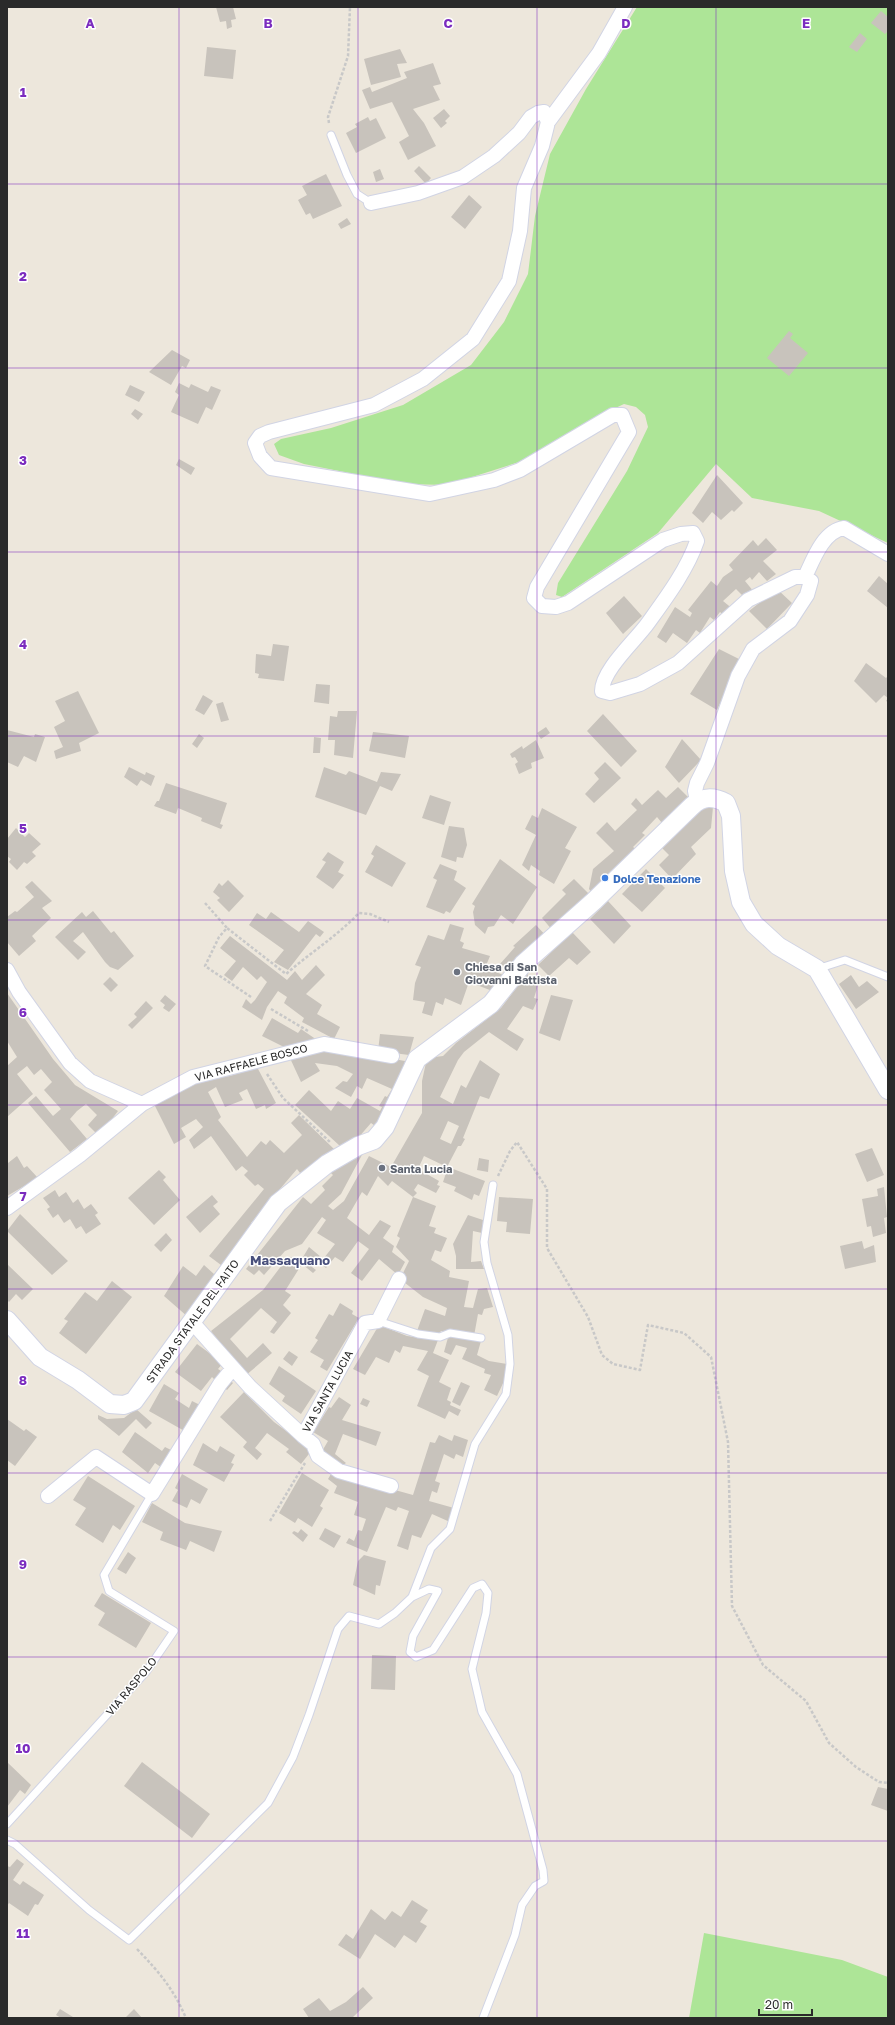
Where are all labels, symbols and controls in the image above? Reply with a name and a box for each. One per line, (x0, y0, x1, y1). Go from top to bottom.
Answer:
text: A (85, 15, 95, 31)
text: B (263, 15, 273, 31)
text: C (443, 15, 453, 31)
text: D (621, 15, 631, 31)
text: E (802, 15, 810, 31)
text: 1 (20, 84, 27, 100)
text: 2 (19, 268, 27, 284)
text: 3 (19, 452, 27, 468)
text: 4 (19, 636, 27, 652)
text: 5 (19, 820, 27, 836)
place label: Dolce Tenazione (613, 872, 701, 885)
marker: Dolce Tenazione (600, 873, 610, 883)
place label: Chiesa di San Giovanni Battista (465, 960, 557, 986)
marker: Chiesa di San Giovanni Battista (452, 967, 462, 977)
text: 6 (19, 1004, 27, 1020)
street label: VIA RAFFAELE BOSCO (193, 1041, 309, 1083)
place label: Santa Lucia (390, 1162, 452, 1175)
marker: Santa Lucia (377, 1163, 387, 1173)
text: 7 (19, 1188, 27, 1204)
district label: Massaquano (250, 1252, 330, 1268)
street label: STRADA STATALE DEL FAITO (143, 1257, 241, 1385)
street label: VIA SANTA LUCIA (299, 1347, 355, 1434)
text: 8 (19, 1372, 27, 1388)
text: 9 (19, 1556, 27, 1572)
street label: VIA RASPOLO (103, 1654, 159, 1718)
text: 10 (15, 1740, 31, 1756)
text: 11 (16, 1925, 30, 1941)
scale bar (759, 1991, 812, 2017)
text: 20 m (765, 1997, 793, 2012)

